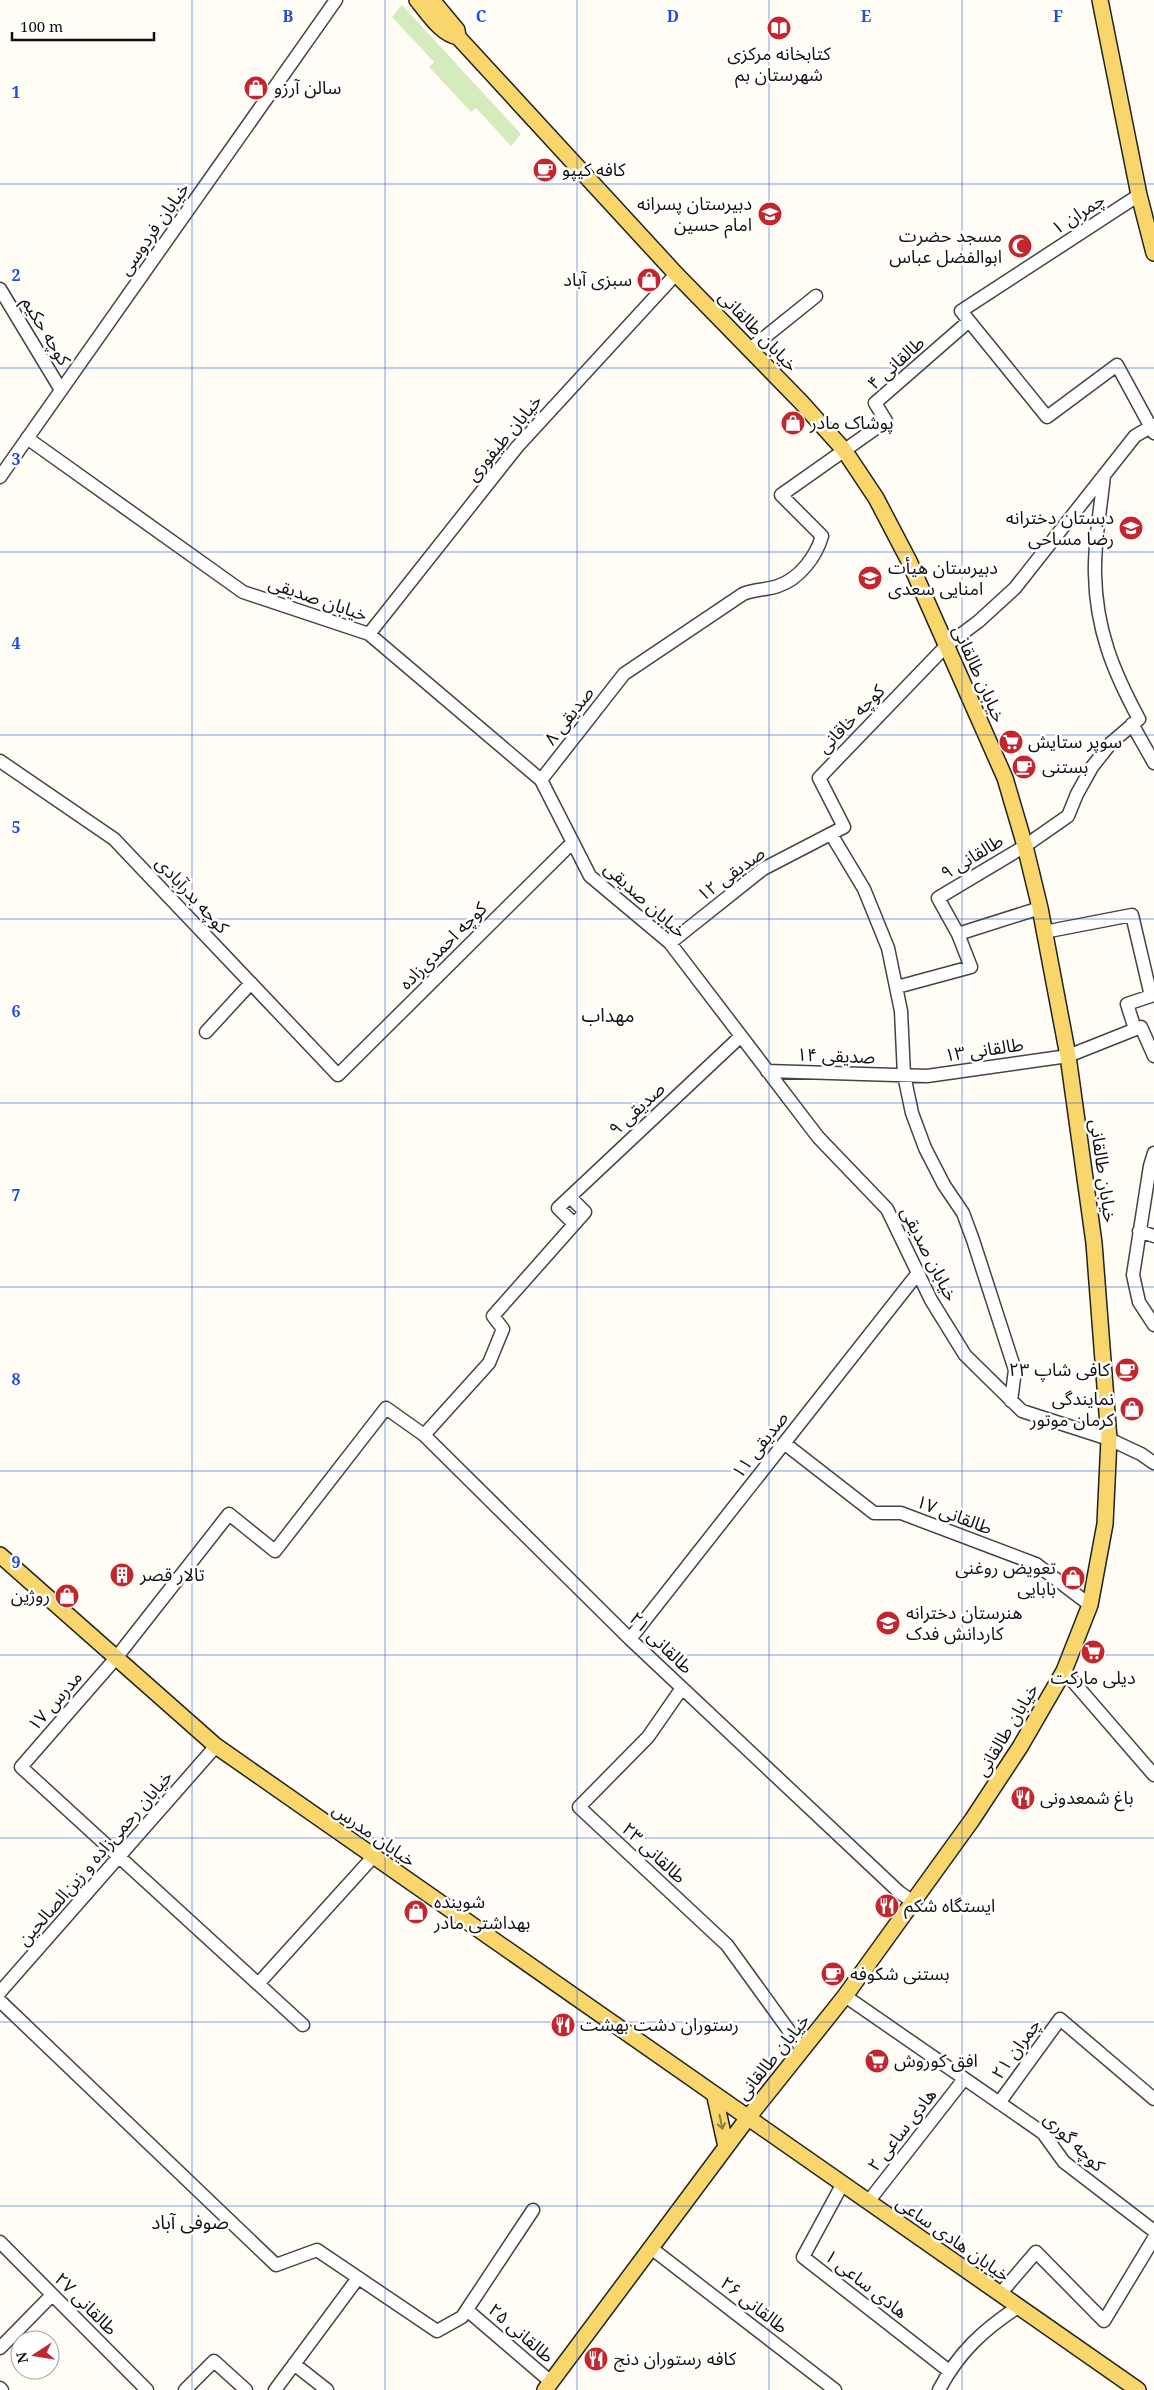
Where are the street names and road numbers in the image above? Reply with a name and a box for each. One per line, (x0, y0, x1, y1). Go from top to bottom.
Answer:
street label: خیابان فردوسی (112, 177, 194, 280)
street label: چمران ۱ (1046, 187, 1109, 239)
street label: خیابان طالقانی (714, 285, 803, 376)
street label: کوچه حکیم (15, 292, 77, 371)
street label: طالقانی ۴ (862, 330, 929, 394)
street label: خیابان طیفوری (460, 389, 547, 486)
street label: خیابان صدیقی (266, 570, 371, 626)
street label: خیابان طالقانی (948, 621, 1012, 726)
street label: کوچه خاقانی (811, 678, 890, 758)
street label: صدیقی ۸ (538, 681, 599, 750)
street label: طالقانی ۹ (936, 828, 1007, 884)
street label: صدیقی ۱۲ (692, 840, 769, 906)
street label: کوچه بدرآبادی (151, 851, 235, 938)
street label: خیابان صدیقی (599, 856, 692, 943)
street label: کوچه احمدی‌زاده (393, 896, 492, 994)
street label: طالقانی ۱۳ (943, 1032, 1025, 1066)
street label: صدیقی ۱۴ (796, 1042, 876, 1068)
street label: صدیقی ۹ (603, 1076, 669, 1140)
street label: خیابان طالقانی (1085, 1118, 1123, 1224)
street label: خیابان صدیقی (896, 1202, 964, 1305)
street label: صدیقی ۱۱ (726, 1406, 793, 1483)
street label: طالقانی ۱۷ (913, 1489, 996, 1540)
street label: طالقانی ۲۱ (625, 1606, 699, 1679)
street label: مدرس ۱۷ (22, 1665, 87, 1735)
street label: خیابان طالقانی (969, 1679, 1043, 1780)
street label: خیابان رحمی‌زاده و زین‌الصالحین (11, 1764, 177, 1950)
street label: خیابان مدرس (328, 1797, 421, 1872)
street label: طالقانی ۲۳ (617, 1816, 692, 1888)
street label: خیابان طالقانی (730, 2008, 814, 2104)
street label: چمران ۲۱ (985, 2013, 1045, 2084)
street label: هادی ساعی ۲ (861, 2083, 941, 2176)
street label: کوچه گوری (1039, 2106, 1111, 2177)
street label: خیابان هادی ساعی (892, 2190, 1015, 2286)
street label: هادی ساعی ۱ (820, 2243, 913, 2323)
street label: طالقانی ۲۷ (50, 2267, 123, 2340)
street label: طالقانی ۲۶ (716, 2270, 793, 2338)
street label: طالقانی ۲۵ (484, 2297, 560, 2367)

